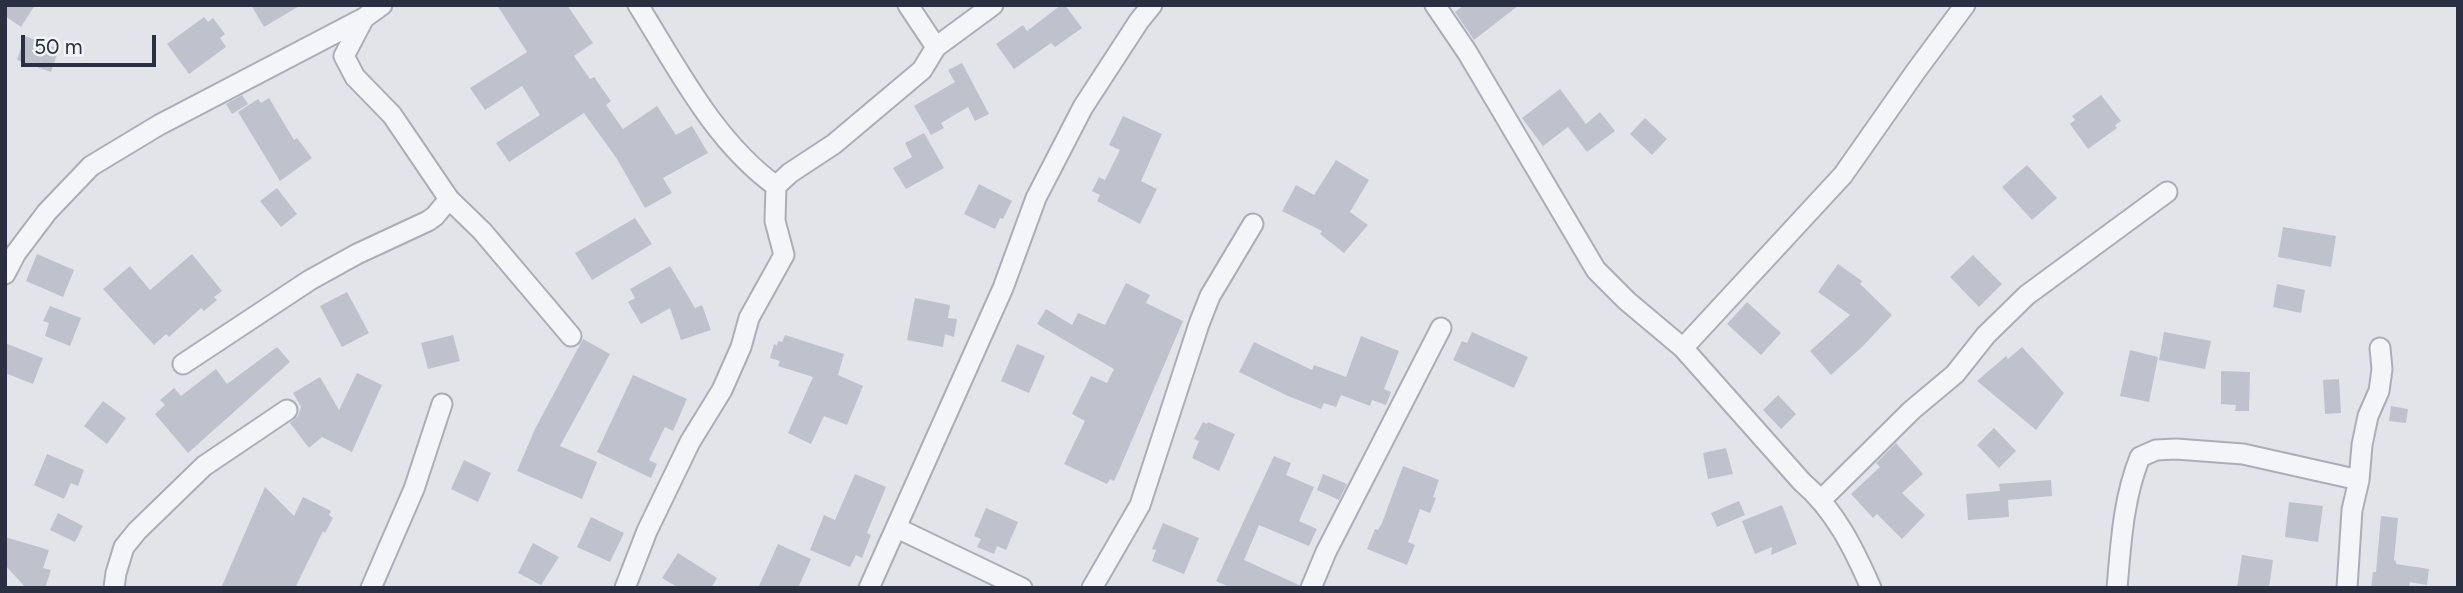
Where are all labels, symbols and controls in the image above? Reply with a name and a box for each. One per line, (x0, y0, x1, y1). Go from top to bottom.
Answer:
scale bar (24, 21, 159, 65)
text: 50 m (34, 34, 83, 59)

